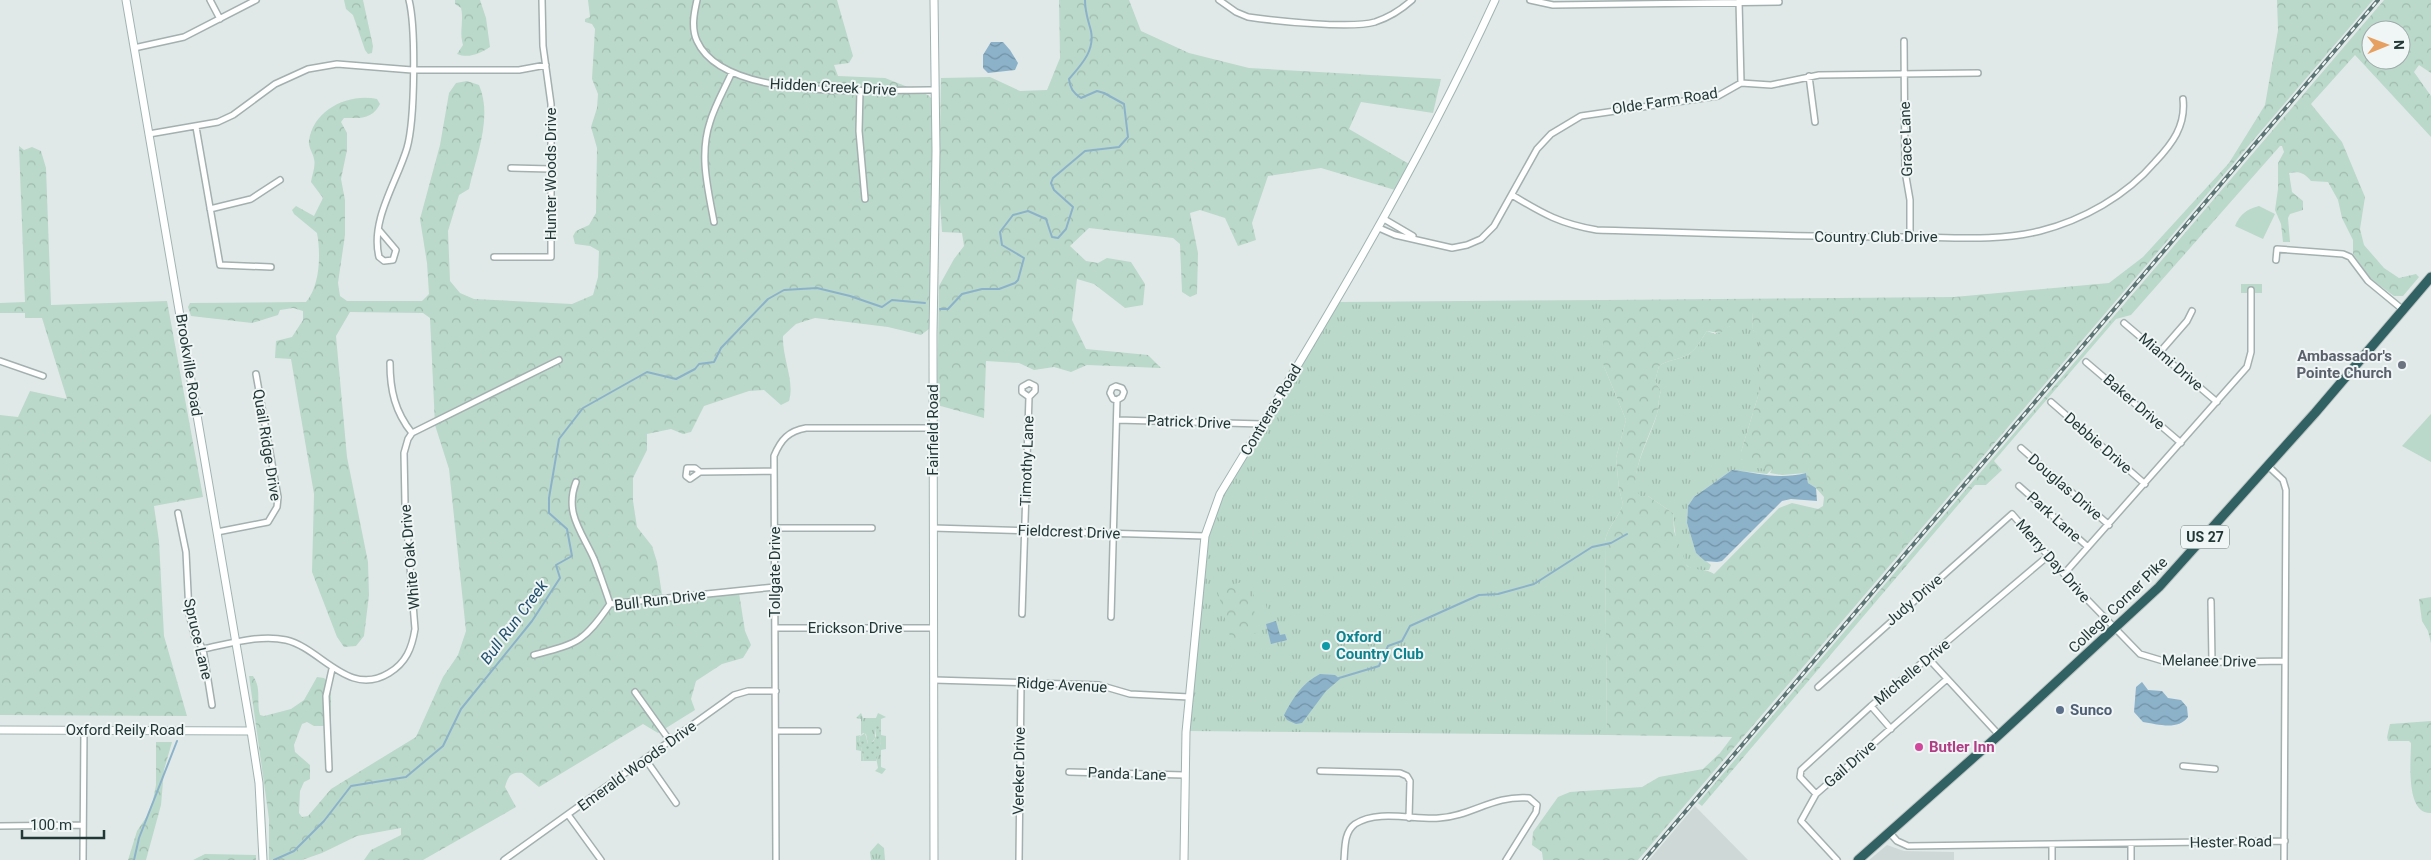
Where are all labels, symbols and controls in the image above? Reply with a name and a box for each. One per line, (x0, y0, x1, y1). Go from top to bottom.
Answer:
north arrow (2361, 20, 2411, 70)
text: N (2391, 40, 2407, 50)
street label: Hidden Creek Drive (769, 75, 897, 99)
street label: Olde Farm Road (1611, 84, 1719, 118)
street label: Grace Lane (1896, 101, 1916, 177)
street label: Hunter Woods Drive (542, 108, 560, 240)
street label: Country Club Drive (1814, 228, 1938, 246)
street label: Brookville Road (172, 313, 206, 417)
street label: Miami Drive (2135, 329, 2207, 395)
place label: Ambassador's Pointe Church (2296, 347, 2392, 382)
marker: Ambassador's Pointe Church (2396, 359, 2408, 371)
street label: Contreras Road (1237, 361, 1305, 459)
street label: Baker Drive (2100, 370, 2168, 434)
street label: Fairfield Road (924, 384, 942, 476)
street label: Quail Ridge Drive (249, 388, 285, 502)
street label: Debbie Drive (2061, 409, 2136, 477)
street label: Patrick Drive (1147, 412, 1231, 432)
street label: Timothy Lane (1016, 415, 1038, 507)
street label: Douglas Drive (2024, 450, 2106, 524)
street label: Park Lane (2023, 488, 2085, 546)
street label: White Oak Drive (396, 504, 424, 610)
street label: Merry Day Drive (2012, 516, 2094, 606)
street label: Fieldcrest Drive (1017, 521, 1121, 543)
street label: Tollgate Drive (766, 526, 784, 617)
road number: US 27 (2181, 526, 2229, 548)
street label: College Corner Pike (2065, 553, 2171, 657)
street label: Judy Drive (1882, 570, 1946, 630)
water label: Bull Run Creek (476, 576, 552, 668)
street label: Bull Run Drive (613, 585, 707, 615)
street label: Spruce Lane (180, 597, 216, 681)
street label: Erickson Drive (808, 619, 902, 637)
place label: Oxford Country Club (1336, 628, 1424, 663)
street label: Michelle Drive (1870, 635, 1954, 709)
marker: Oxford Country Club (1320, 640, 1332, 652)
street label: Melanee Drive (2162, 651, 2256, 671)
street label: Ridge Avenue (1016, 674, 1108, 696)
place label: Sunco (2070, 701, 2112, 719)
marker: Sunco (2054, 704, 2066, 716)
street label: Emerald Woods Drive (574, 717, 700, 815)
street label: Oxford Reily Road (66, 721, 184, 739)
street label: Vereker Drive (1009, 727, 1029, 815)
street label: Gail Drive (1820, 736, 1880, 791)
place label: Butler Inn (1929, 738, 1995, 756)
marker: Butler Inn (1913, 741, 1925, 753)
street label: Panda Lane (1087, 764, 1167, 784)
scale bar (22, 808, 105, 840)
text: 100 m (30, 816, 72, 834)
street label: Hester Road (2190, 832, 2272, 852)

